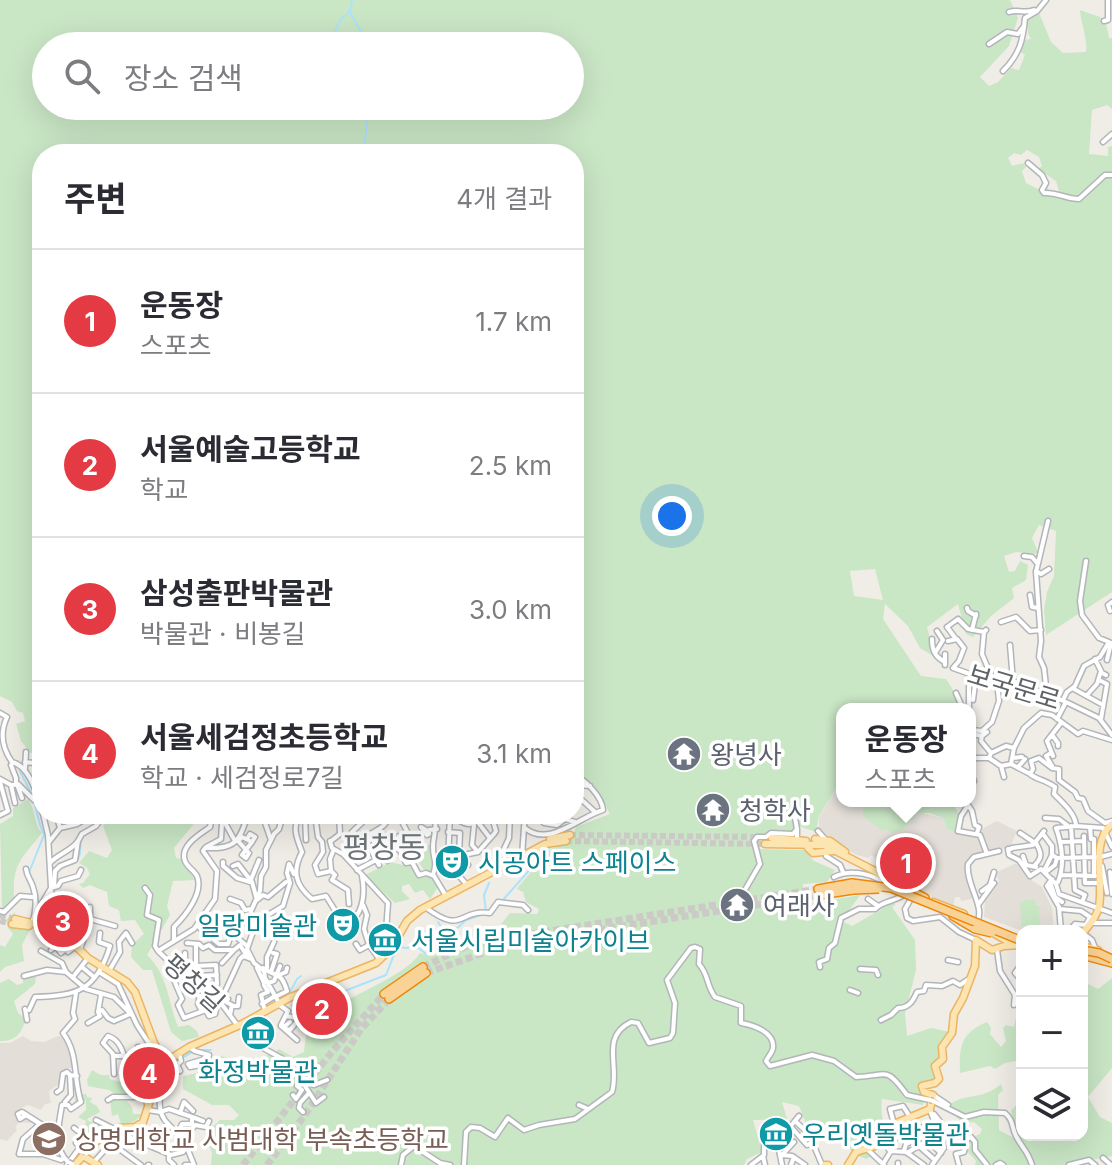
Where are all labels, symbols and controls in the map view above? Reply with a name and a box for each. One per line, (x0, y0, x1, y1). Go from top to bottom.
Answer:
search box (32, 32, 584, 120)
icon: search (60, 54, 104, 98)
text: 장소 검색 (124, 60, 243, 96)
text: 주변 (64, 178, 127, 219)
text: 4개 결과 (456, 183, 552, 214)
text: 운동장 (140, 287, 223, 323)
text: 1 (84, 306, 96, 337)
text: 1.7 km (475, 306, 552, 337)
text: 스포츠 (140, 330, 212, 361)
text: 서울예술고등학교 (140, 431, 361, 467)
text: 2 (82, 450, 98, 481)
text: 2.5 km (469, 450, 552, 481)
text: 학교 (140, 474, 188, 505)
your location (652, 496, 692, 536)
text: 삼성출판박물관 (140, 575, 333, 611)
text: 3 (82, 594, 98, 625)
text: 3.0 km (469, 594, 552, 625)
text: 박물관 · 비봉길 (140, 618, 306, 649)
street label: 보국문로 (964, 658, 1064, 716)
popup (836, 703, 976, 807)
text: 서울세검정초등학교 (140, 719, 388, 755)
text: 운동장 (865, 721, 947, 757)
temple icon: 왕녕사 (665, 735, 703, 773)
text: 4 (81, 738, 99, 769)
text: 3.1 km (476, 738, 552, 769)
place label: 왕녕사 (710, 739, 782, 770)
text: 학교 · 세검정로7길 (140, 762, 344, 793)
text: 스포츠 (865, 764, 936, 795)
temple icon: 청학사 (694, 791, 732, 829)
place label: 청학사 (739, 795, 811, 826)
district label: 평창동 (343, 829, 425, 865)
pin: 1 (880, 833, 932, 893)
theatre icon: 시공아트 스페이스 (433, 843, 471, 881)
place label: 시공아트 스페이스 (478, 847, 677, 878)
temple icon: 여래사 (718, 886, 756, 924)
place label: 여래사 (763, 890, 835, 921)
pin: 3 (37, 891, 89, 951)
theatre icon: 일랑미술관 (324, 906, 362, 944)
place label: 일랑미술관 (197, 910, 317, 941)
museum icon: 서울시립미술아카이브 (366, 921, 404, 959)
place label: 서울시립미술아카이브 (411, 925, 650, 956)
map controls (1016, 925, 1088, 1141)
button: + (1016, 925, 1088, 997)
street label: 평창길 (157, 947, 231, 1019)
pin: 2 (296, 979, 348, 1039)
button: − (1016, 997, 1088, 1069)
museum icon: 화정박물관 (239, 1014, 277, 1052)
pin: 4 (123, 1043, 175, 1103)
place label: 화정박물관 (198, 1056, 318, 1087)
button: layers (1016, 1069, 1088, 1141)
museum icon: 우리옛돌박물관 (757, 1115, 795, 1153)
place label: 우리옛돌박물관 (802, 1119, 970, 1150)
school or university icon: 상명대학교 사범대학 부속초등학교 (30, 1120, 68, 1158)
place label: 상명대학교 사범대학 부속초등학교 (75, 1124, 448, 1155)

